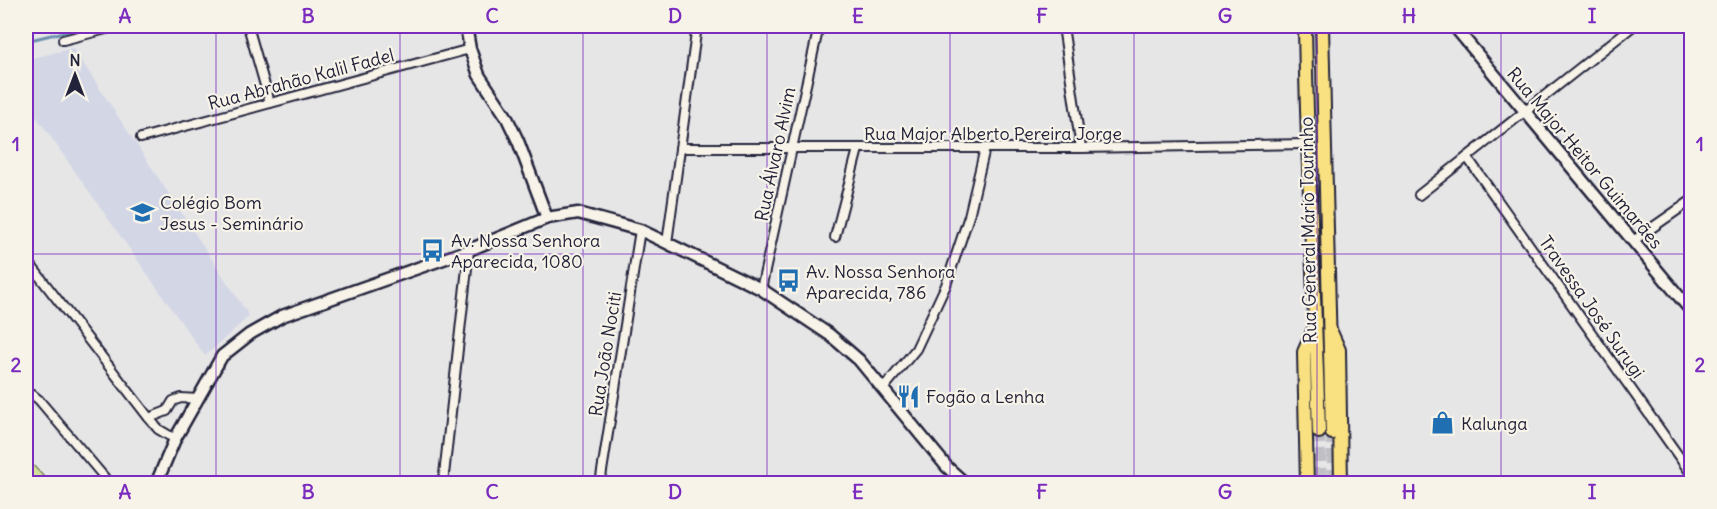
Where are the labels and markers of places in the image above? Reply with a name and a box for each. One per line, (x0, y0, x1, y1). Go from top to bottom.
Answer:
place label: Colégio Bom Jesus - Seminário (160, 191, 304, 235)
school or university icon: Colégio Bom Jesus - Seminário (129, 199, 155, 225)
place label: Av. Nossa Senhora Aparecida, 1080 (451, 229, 600, 273)
bus stop icon: Av. Nossa Senhora Aparecida, 1080 (420, 237, 446, 263)
place label: Av. Nossa Senhora Aparecida, 786 (806, 260, 955, 304)
bus stop icon: Av. Nossa Senhora Aparecida, 786 (775, 268, 801, 294)
restaurant icon: Fogão a Lenha (895, 383, 921, 409)
place label: Fogão a Lenha (926, 385, 1045, 408)
shop icon: Kalunga (1430, 410, 1456, 436)
place label: Kalunga (1461, 412, 1528, 435)

